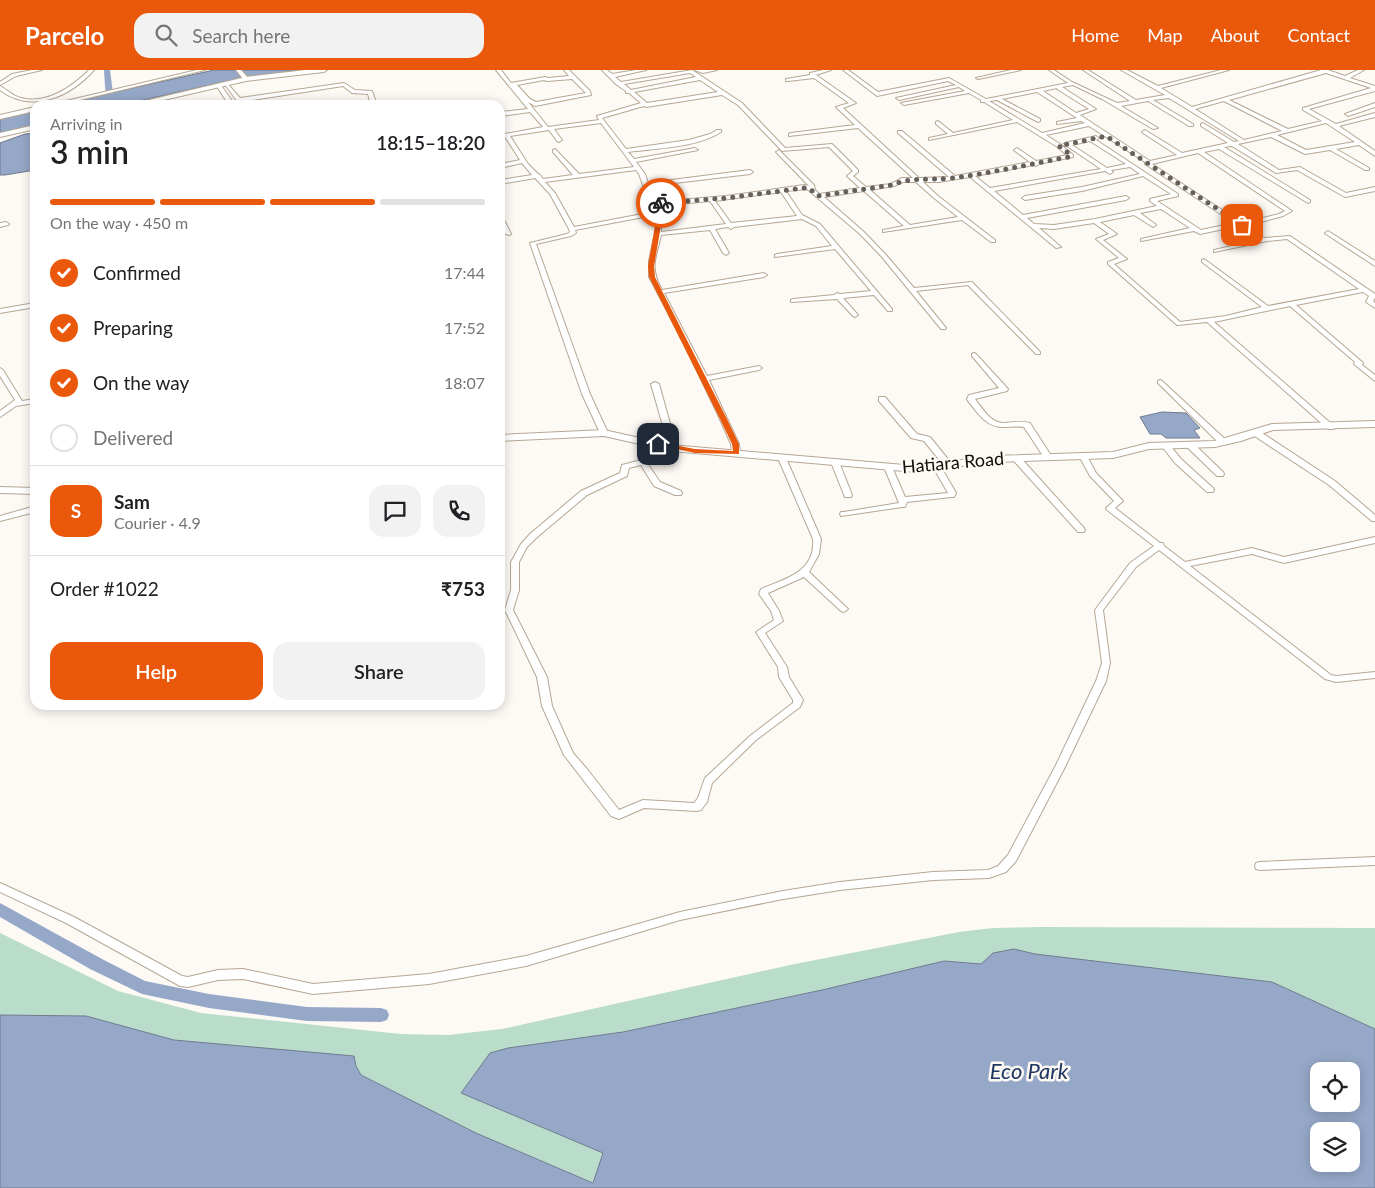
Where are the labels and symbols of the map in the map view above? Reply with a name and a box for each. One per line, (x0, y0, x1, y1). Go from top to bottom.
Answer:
courier (636, 178, 686, 228)
pin (1221, 204, 1263, 246)
pin (637, 423, 679, 465)
street label: Hatiara Road (901, 447, 1005, 477)
water label: Eco Park (990, 1057, 1069, 1084)

